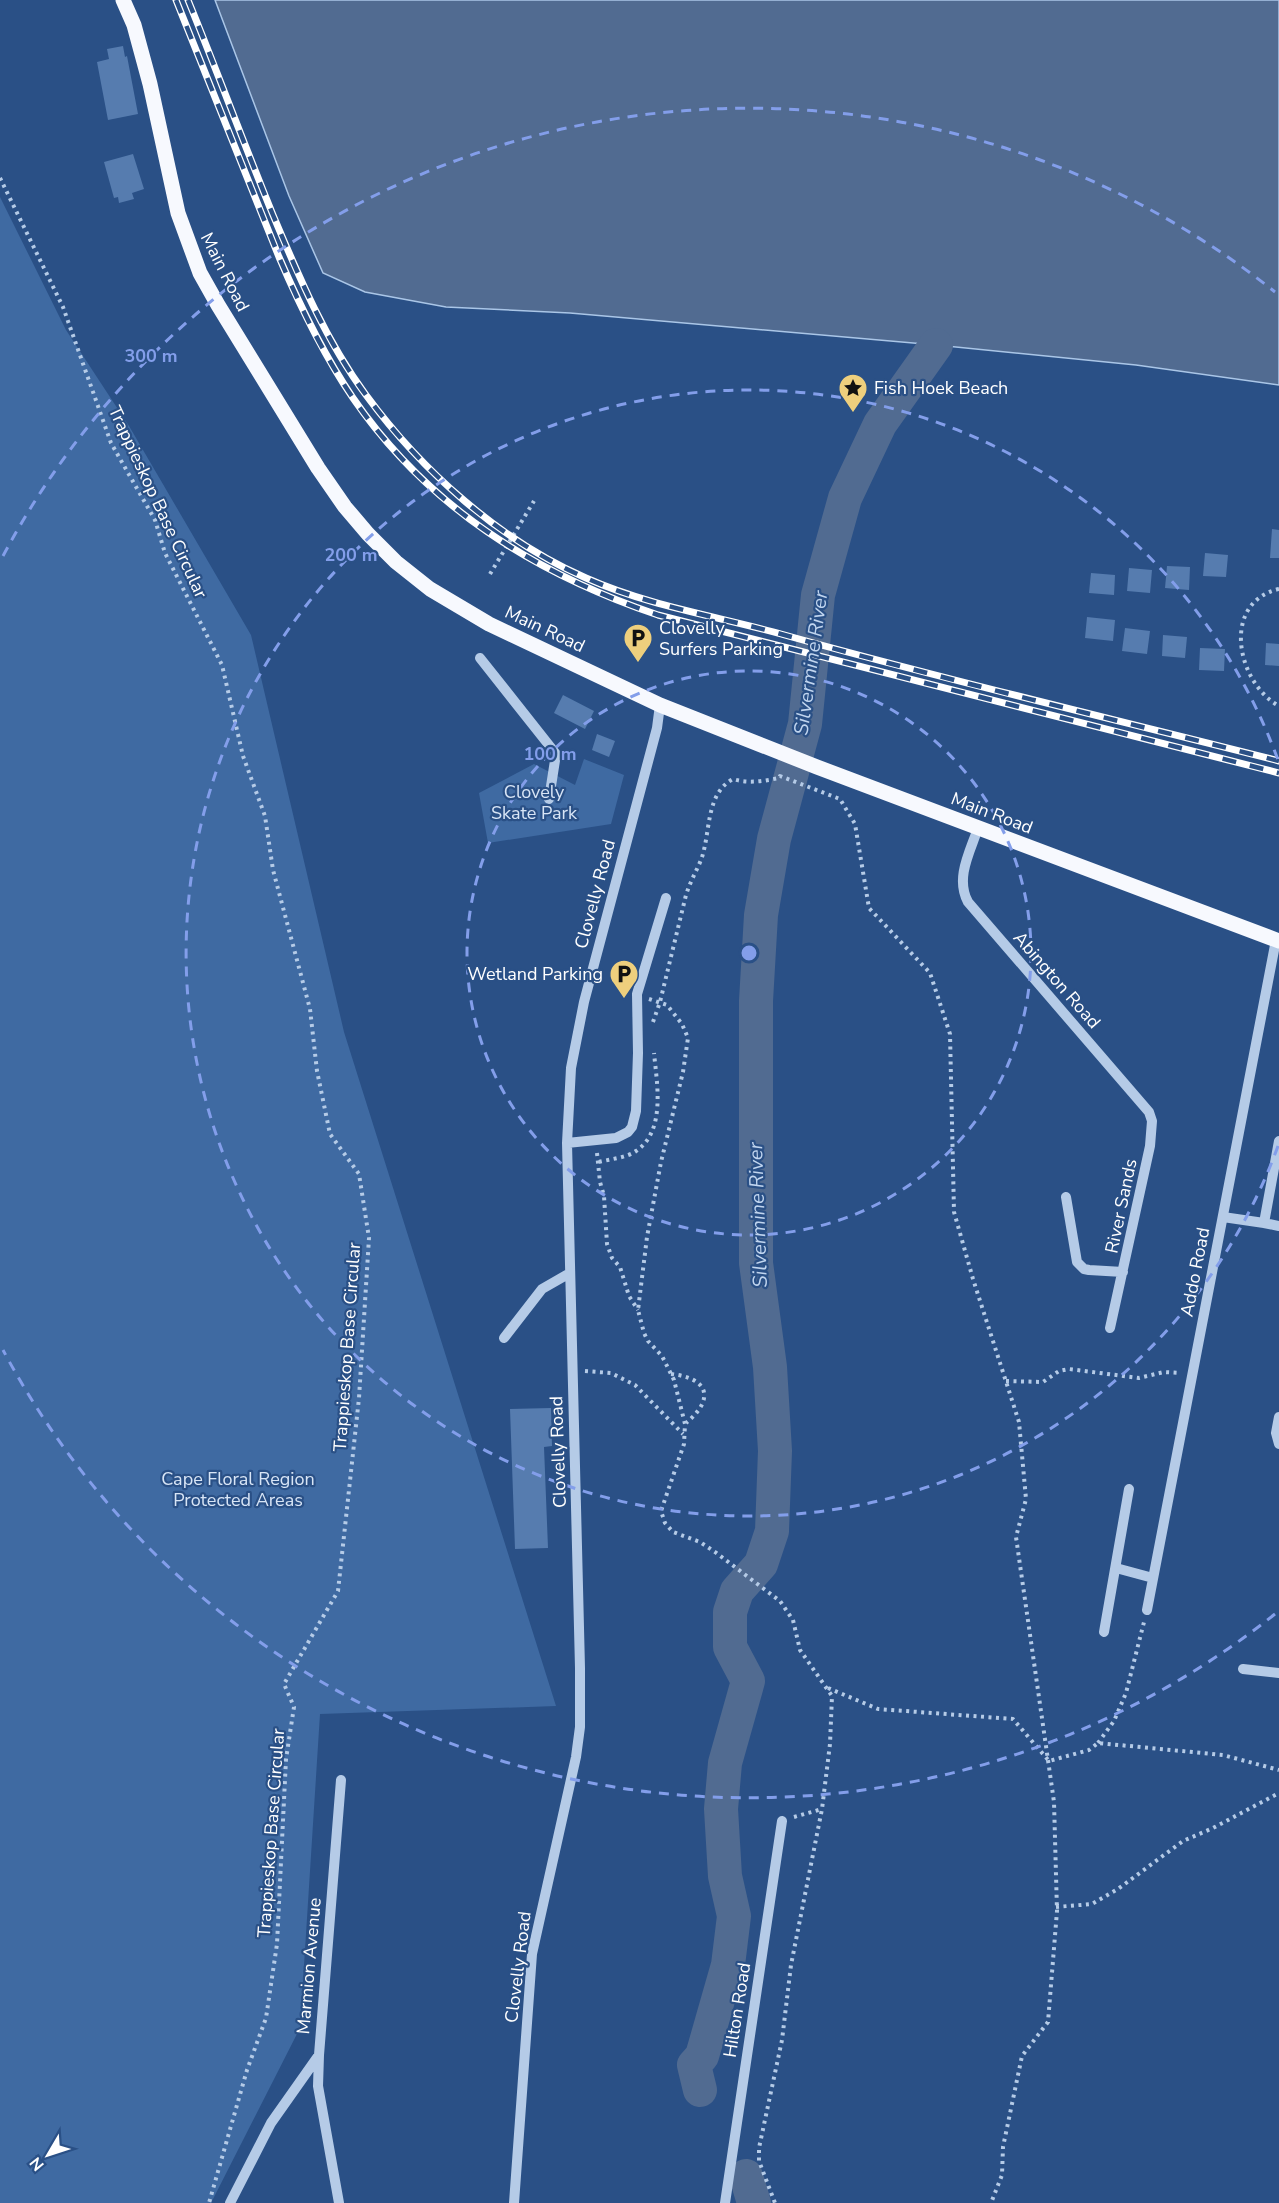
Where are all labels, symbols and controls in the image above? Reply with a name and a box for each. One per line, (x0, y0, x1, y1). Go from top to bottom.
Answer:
street label: Main Road (195, 228, 255, 316)
text: 300 m (124, 344, 178, 368)
place icon: Fish Hoek Beach (837, 372, 869, 414)
place label: Fish Hoek Beach (874, 376, 1008, 400)
street label: Trappieskop Base Circular (103, 402, 213, 603)
text: 200 m (324, 543, 378, 567)
water label: Silvermine River (788, 588, 835, 737)
street label: Main Road (501, 600, 589, 658)
place label: Clovelly Surfers Parking (659, 616, 783, 661)
parking icon: Clovelly Surfers Parking (622, 622, 654, 664)
text: 100 m (523, 742, 577, 766)
park label: Clovely Skate Park (491, 780, 578, 825)
street label: Main Road (948, 786, 1036, 840)
street label: Clovelly Road (569, 837, 621, 951)
street label: Abington Road (1008, 926, 1106, 1034)
centre of rings (739, 943, 759, 963)
parking icon: Wetland Parking (608, 958, 640, 1000)
place label: Wetland Parking (467, 962, 603, 986)
water label: Silvermine River (742, 1141, 774, 1288)
street label: River Sands (1099, 1157, 1143, 1255)
street label: Addo Road (1175, 1225, 1215, 1319)
street label: Trappieskop Base Circular (328, 1241, 366, 1452)
street label: Clovelly Road (544, 1396, 572, 1508)
park label: Cape Floral Region Protected Areas (161, 1467, 315, 1512)
street label: Trappieskop Base Circular (252, 1727, 290, 1938)
street label: Marmion Avenue (291, 1897, 327, 2035)
street label: Clovelly Road (499, 1910, 537, 2024)
street label: Hilton Road (718, 1961, 756, 2059)
north arrow (18, 2125, 78, 2185)
text: N (25, 2152, 49, 2175)

